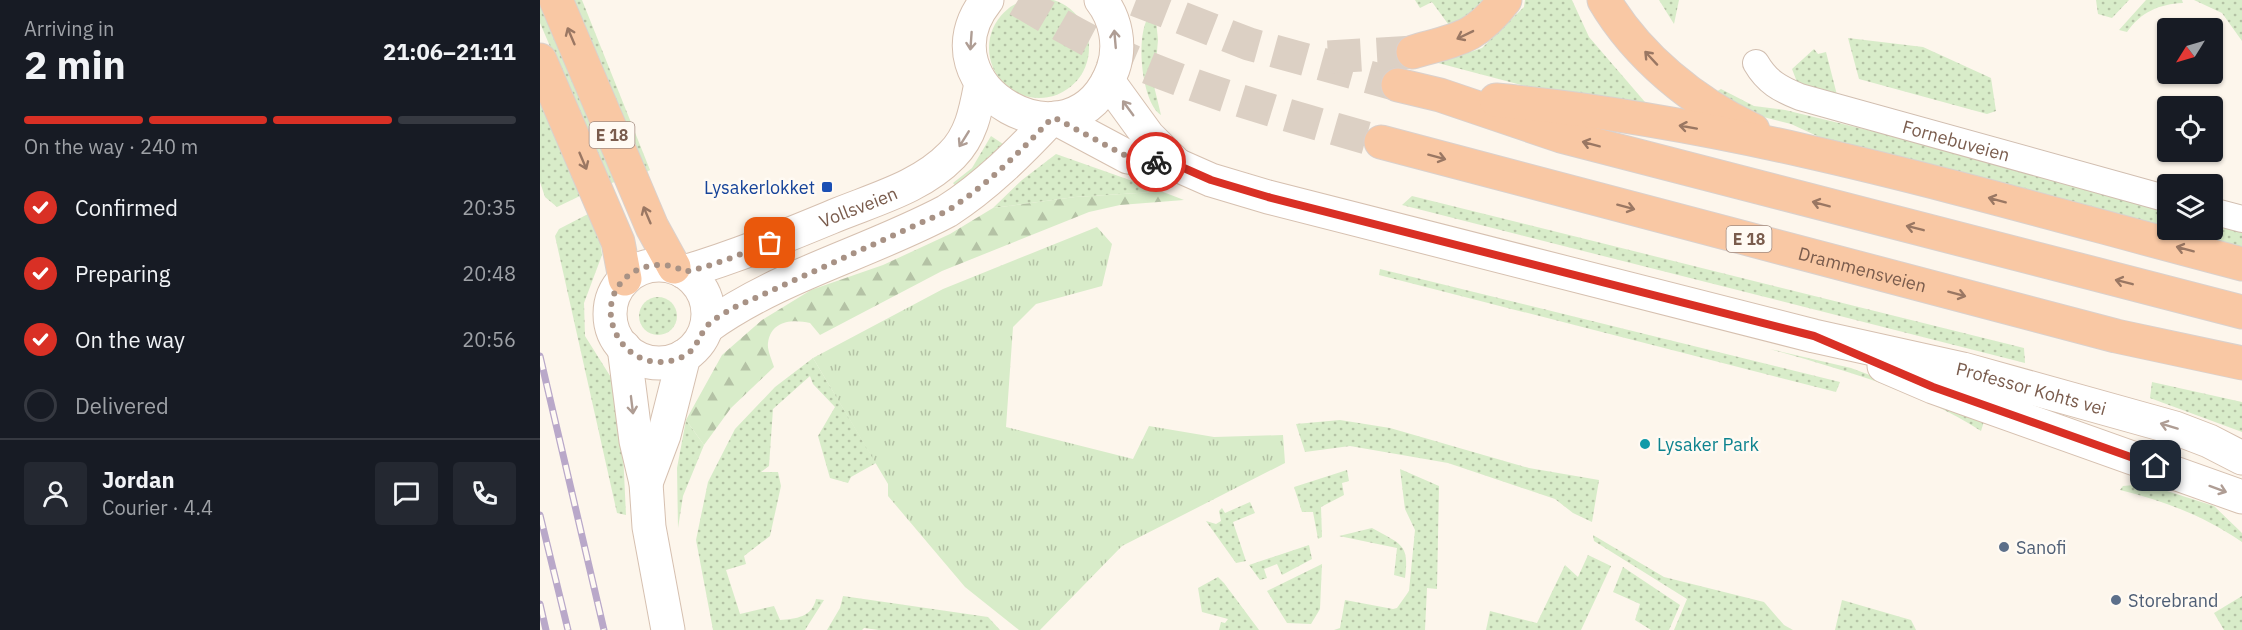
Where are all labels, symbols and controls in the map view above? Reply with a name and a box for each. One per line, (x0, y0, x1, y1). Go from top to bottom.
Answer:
text: Arriving in (24, 15, 114, 42)
north arrow (2157, 18, 2223, 84)
map controls (2157, 18, 2223, 240)
one-way arrow (564, 27, 575, 45)
one-way arrow (966, 30, 977, 50)
one-way arrow (1110, 30, 1121, 50)
one-way arrow (1457, 30, 1475, 42)
text: 21:06–21:11 (383, 37, 516, 66)
text: 2 min (24, 39, 126, 90)
one-way arrow (1643, 50, 1658, 65)
button: locate (2157, 96, 2223, 162)
one-way arrow (1121, 101, 1134, 117)
street label: Fornebuveien (1900, 114, 2013, 166)
road number: E 18 (590, 122, 634, 148)
one-way arrow (1679, 122, 1698, 133)
one-way arrow (957, 130, 969, 147)
courier (1126, 132, 1186, 192)
text: On the way · 240 m (24, 133, 198, 160)
one-way arrow (1582, 138, 1601, 149)
icon: bike (1140, 146, 1173, 179)
one-way arrow (578, 151, 589, 170)
one-way arrow (1428, 152, 1447, 164)
button: layers (2157, 174, 2223, 240)
place label: Lysakerlokket (704, 176, 815, 199)
marker: Lysakerlokket (820, 180, 834, 194)
street label: Vollsveien (816, 181, 901, 232)
icon: check (24, 191, 57, 224)
text: Confirmed (75, 193, 178, 222)
text: 20:35 (462, 194, 516, 221)
one-way arrow (1988, 194, 2007, 205)
one-way arrow (1811, 197, 1830, 209)
one-way arrow (1616, 202, 1635, 213)
one-way arrow (641, 207, 652, 225)
pin (744, 217, 795, 268)
one-way arrow (1906, 222, 1925, 234)
icon: bag (753, 226, 786, 259)
road number: E 18 (1726, 226, 1772, 252)
street label: Drammensveien (1796, 241, 1929, 297)
one-way arrow (2176, 243, 2195, 255)
icon: check (24, 257, 57, 290)
text: Preparing (75, 259, 170, 288)
text: 20:48 (462, 260, 516, 287)
one-way arrow (2115, 276, 2134, 287)
one-way arrow (1947, 289, 1966, 300)
icon: check (24, 323, 57, 356)
text: On the way (75, 325, 185, 354)
text: 20:56 (462, 326, 516, 353)
street label: Professor Kohts vei (1954, 356, 2109, 420)
text: Delivered (75, 391, 169, 420)
one-way arrow (627, 395, 638, 415)
one-way arrow (2160, 420, 2179, 431)
place label: Lysaker Park (1657, 433, 1759, 456)
marker: Lysaker Park (1638, 437, 1652, 451)
pin (2130, 440, 2181, 491)
icon: home (2139, 449, 2172, 482)
button: person (24, 462, 87, 525)
button: chat (375, 462, 438, 525)
button: phone (453, 462, 516, 525)
text: Jordan (102, 465, 175, 494)
one-way arrow (2209, 484, 2227, 495)
text: Courier · 4.4 (102, 494, 213, 521)
place label: Sanofi (2016, 536, 2066, 559)
marker: Sanofi (1997, 540, 2011, 554)
place label: Storebrand (2128, 589, 2218, 612)
marker: Storebrand (2109, 593, 2123, 607)

